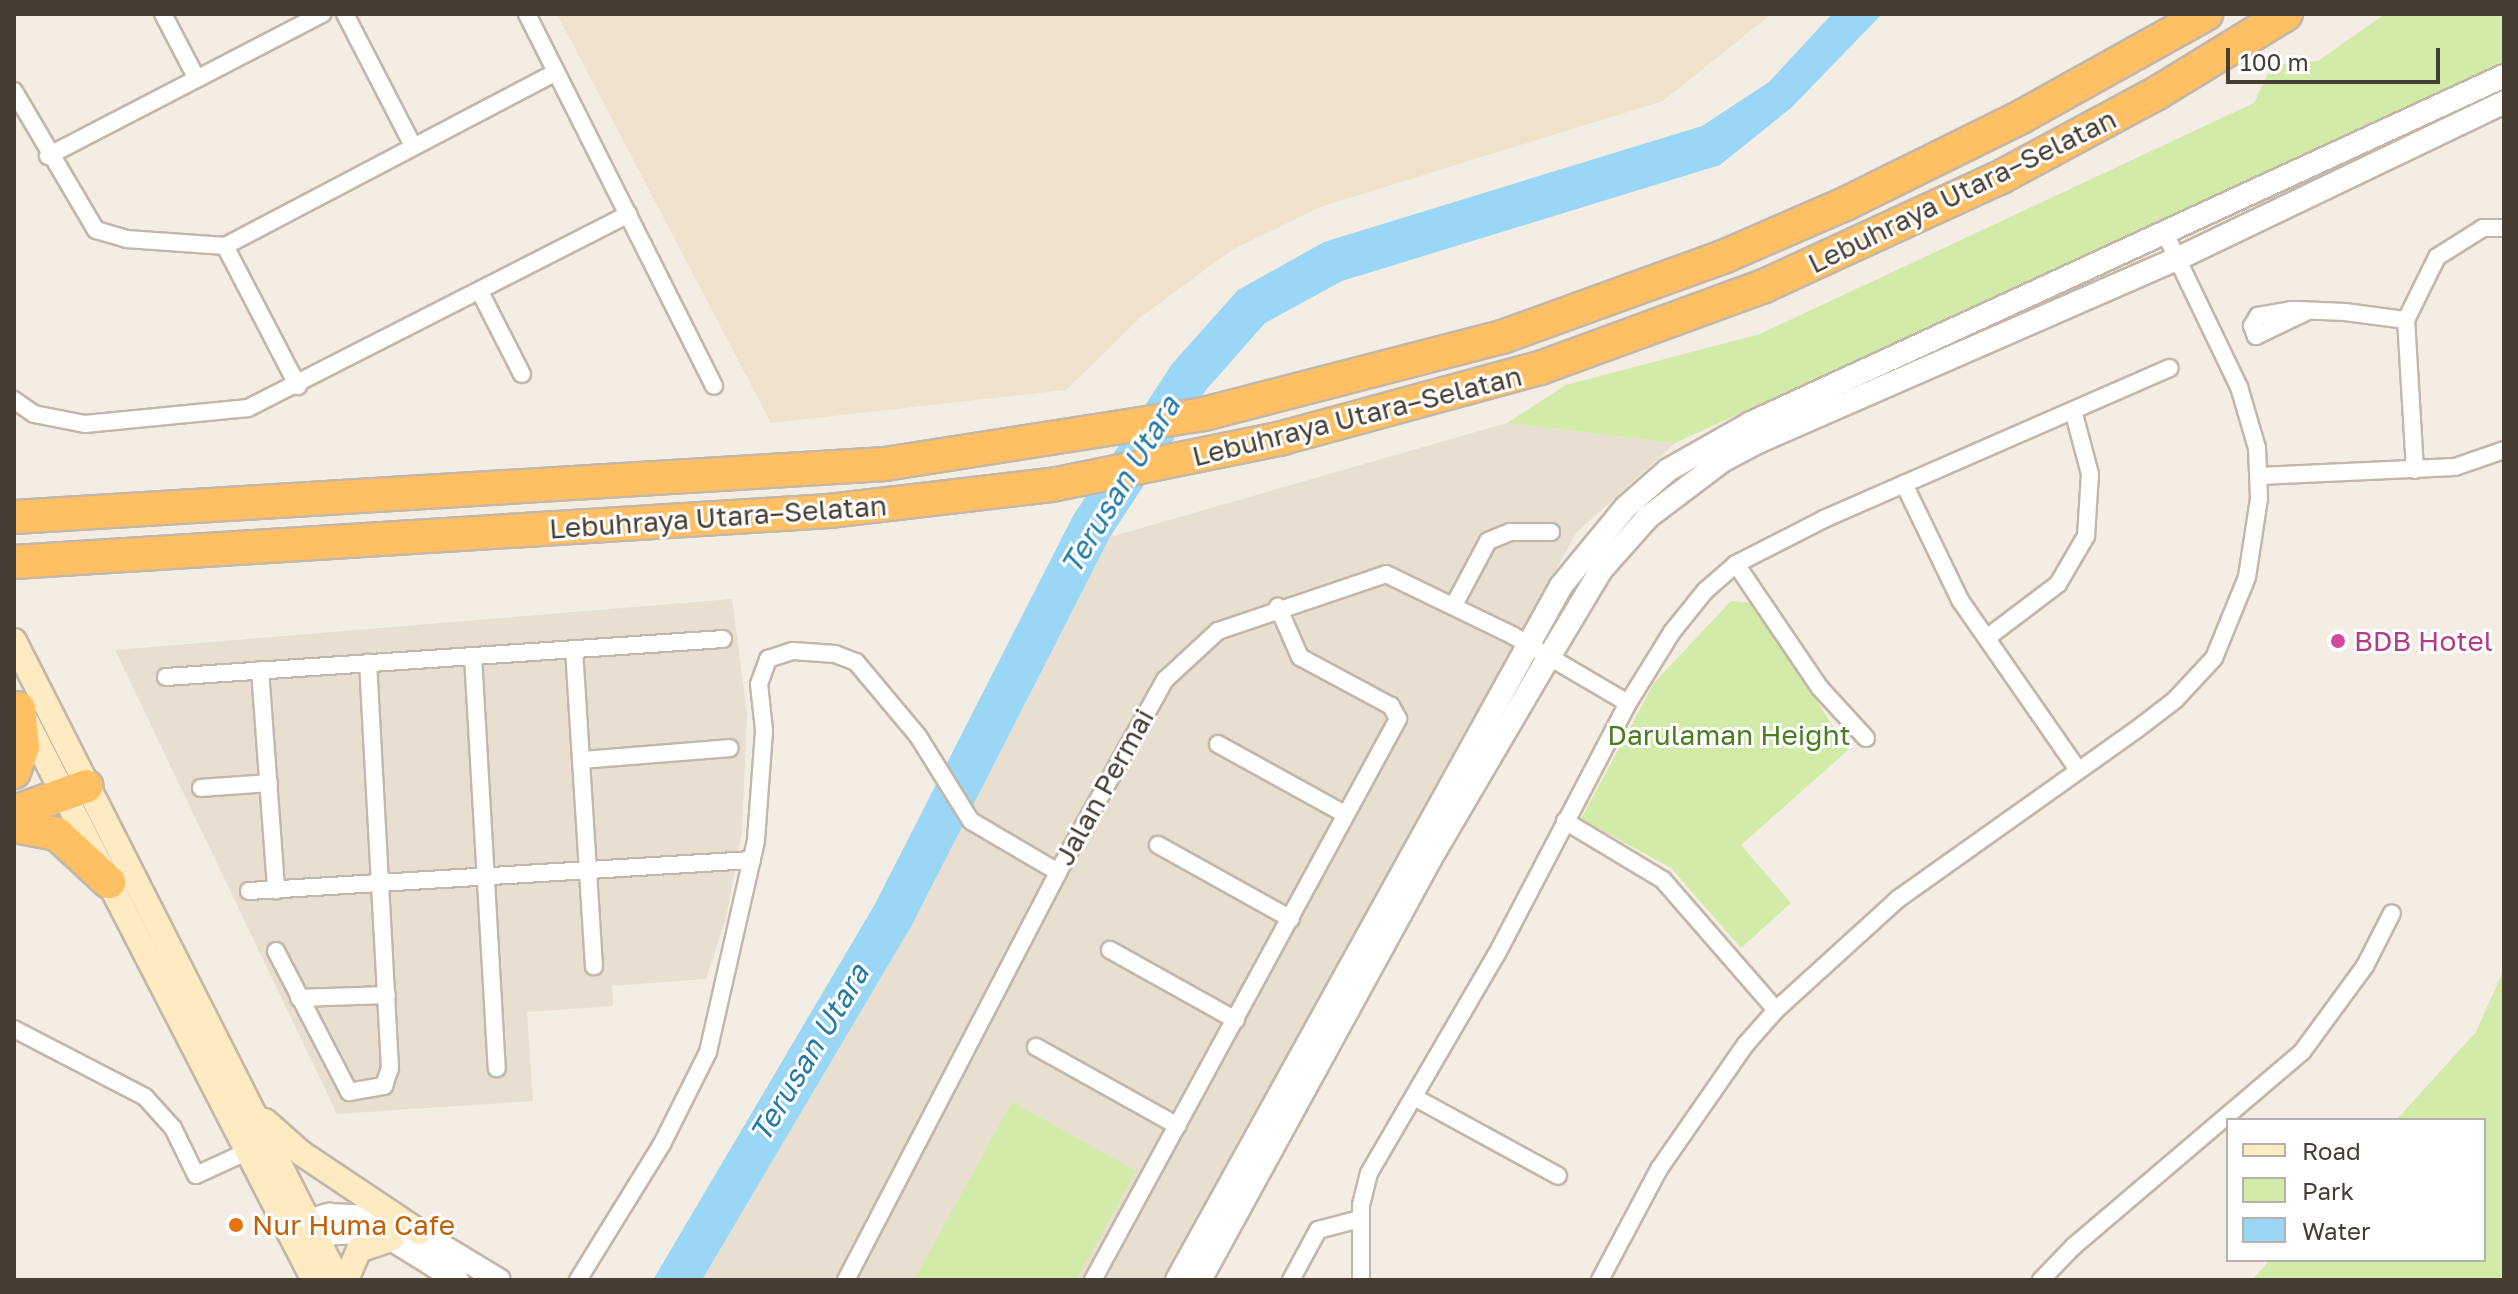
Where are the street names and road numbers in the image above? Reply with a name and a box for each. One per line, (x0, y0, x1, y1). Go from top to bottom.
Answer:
street label: Lebuhraya Utara–Selatan (1803, 102, 2121, 280)
street label: Lebuhraya Utara–Selatan (1189, 359, 1525, 473)
street label: Lebuhraya Utara–Selatan (548, 488, 888, 546)
street label: Jalan Permai (1047, 703, 1161, 871)

